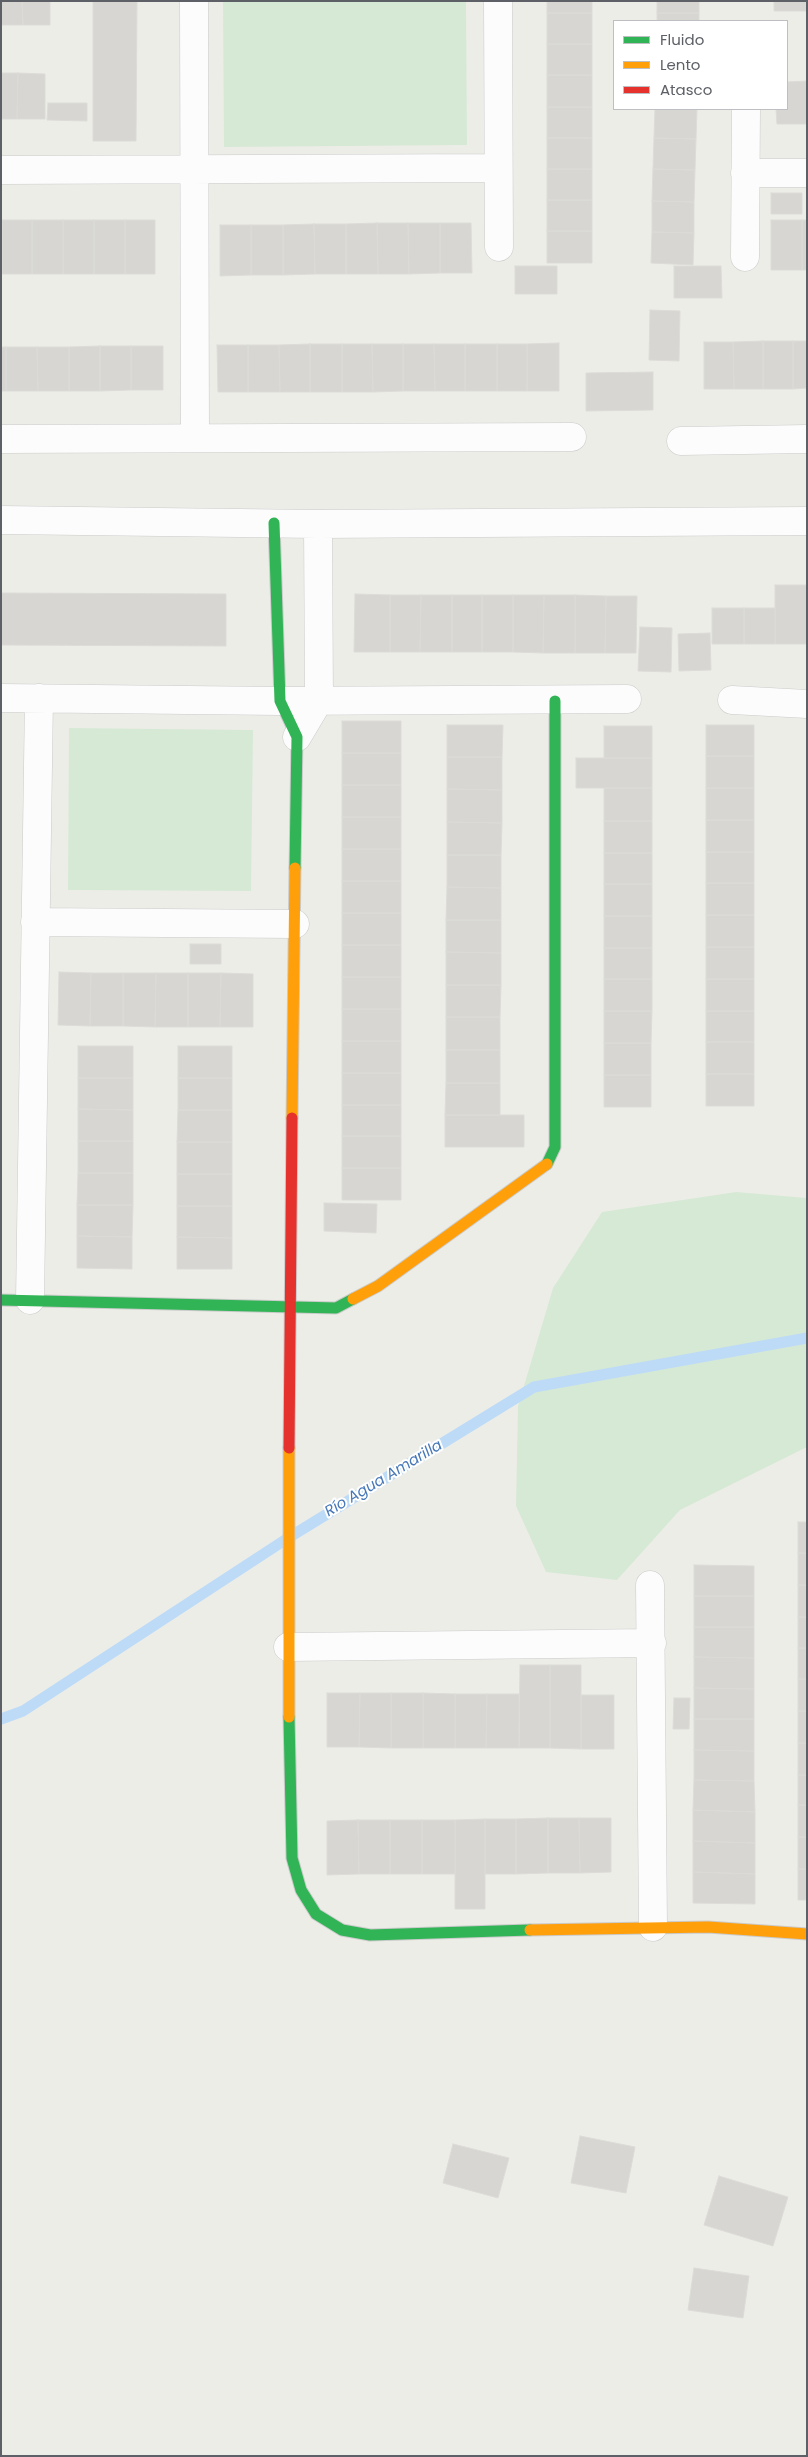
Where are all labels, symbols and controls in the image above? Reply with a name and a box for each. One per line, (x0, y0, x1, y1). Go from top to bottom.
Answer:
legend (613, 20, 788, 110)
text: Fluido (660, 29, 704, 50)
text: Lento (660, 54, 700, 75)
text: Atasco (660, 79, 712, 100)
water label: Río Agua Amarilla (322, 1437, 446, 1521)

